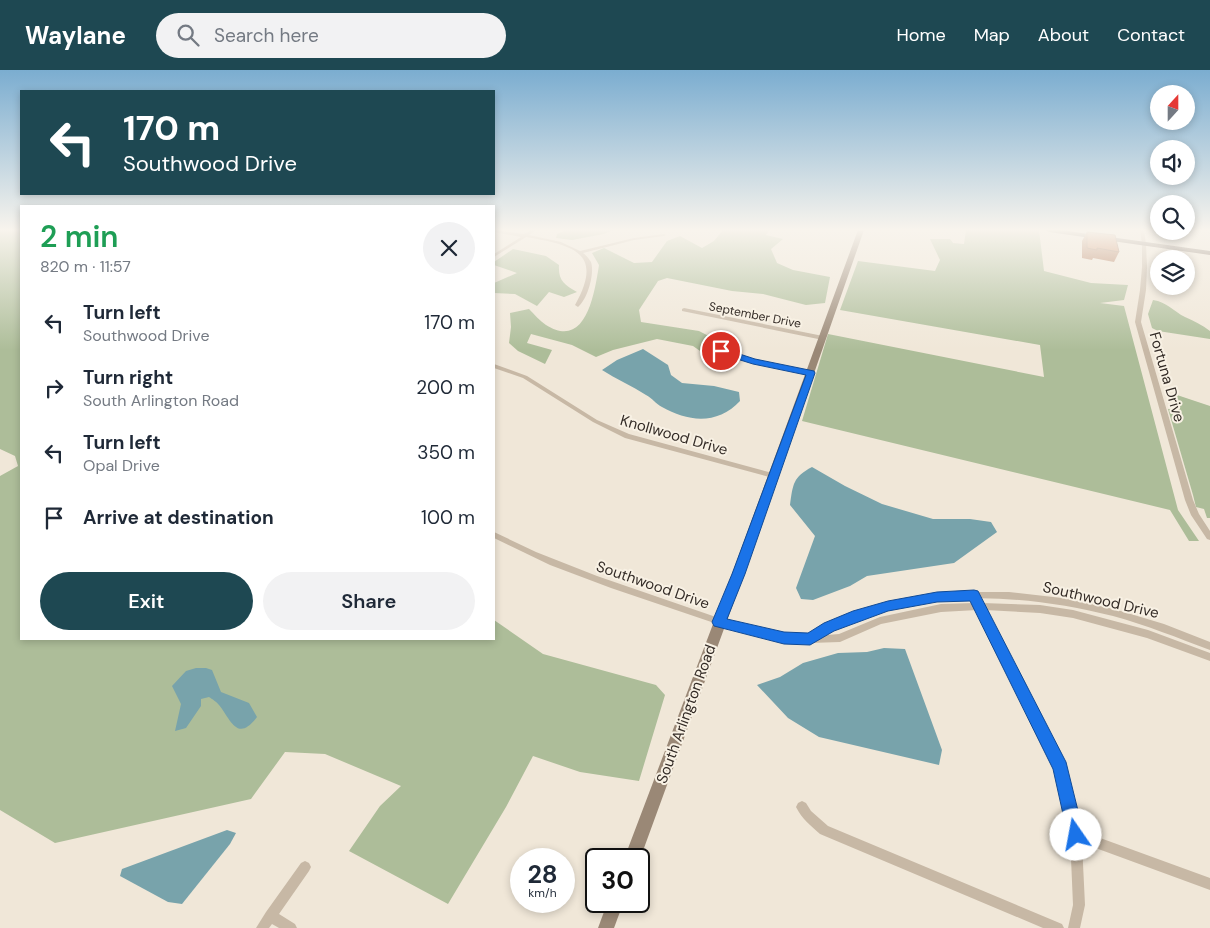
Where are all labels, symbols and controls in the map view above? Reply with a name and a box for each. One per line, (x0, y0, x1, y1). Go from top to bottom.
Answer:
search box (156, 13, 506, 58)
text: Waylane (25, 20, 126, 51)
icon: search (174, 21, 202, 49)
text: Search here (214, 23, 319, 48)
text: Home (896, 23, 946, 47)
text: Map (974, 23, 1010, 47)
text: About (1038, 23, 1089, 47)
text: Contact (1117, 23, 1185, 47)
north arrow (1150, 85, 1195, 130)
map controls (1150, 85, 1195, 295)
text: 170 m (123, 105, 220, 151)
icon: left (40, 110, 105, 175)
button: sound (1150, 140, 1195, 185)
text: Southwood Drive (123, 149, 297, 178)
button: search (1150, 195, 1195, 240)
text: 2 min (40, 217, 118, 256)
button: close (423, 222, 475, 274)
button: layers (1150, 250, 1195, 295)
text: 820 m · 11:57 (40, 256, 131, 277)
street label: September Drive (708, 298, 803, 332)
text: Turn left (83, 300, 161, 325)
icon: left (40, 309, 68, 337)
text: 170 m (424, 310, 475, 335)
text: Southwood Drive (83, 325, 209, 346)
pin (700, 330, 742, 372)
street label: Fortuna Drive (1145, 330, 1189, 424)
icon: arrive (707, 337, 735, 365)
text: Turn right (83, 365, 173, 390)
icon: right (40, 374, 68, 402)
text: 200 m (416, 375, 475, 400)
text: South Arlington Road (83, 390, 239, 411)
street label: Knollwood Drive (618, 410, 730, 460)
text: Turn left (83, 430, 161, 455)
icon: left (40, 439, 68, 467)
text: 350 m (417, 440, 475, 465)
text: Opal Drive (83, 455, 160, 476)
icon: arrive (40, 504, 68, 532)
text: Arrive at destination (83, 505, 274, 530)
text: 100 m (421, 505, 475, 530)
street label: Southwood Drive (594, 556, 712, 614)
button: Exit (40, 572, 253, 630)
button: Share (263, 572, 475, 630)
street label: Southwood Drive (1041, 577, 1161, 623)
street label: South Arlington Road (652, 642, 720, 786)
position arrow (1049, 808, 1101, 860)
speed limit sign: 30 (585, 848, 650, 913)
text: 28 (527, 858, 558, 891)
text: km/h (528, 885, 557, 901)

